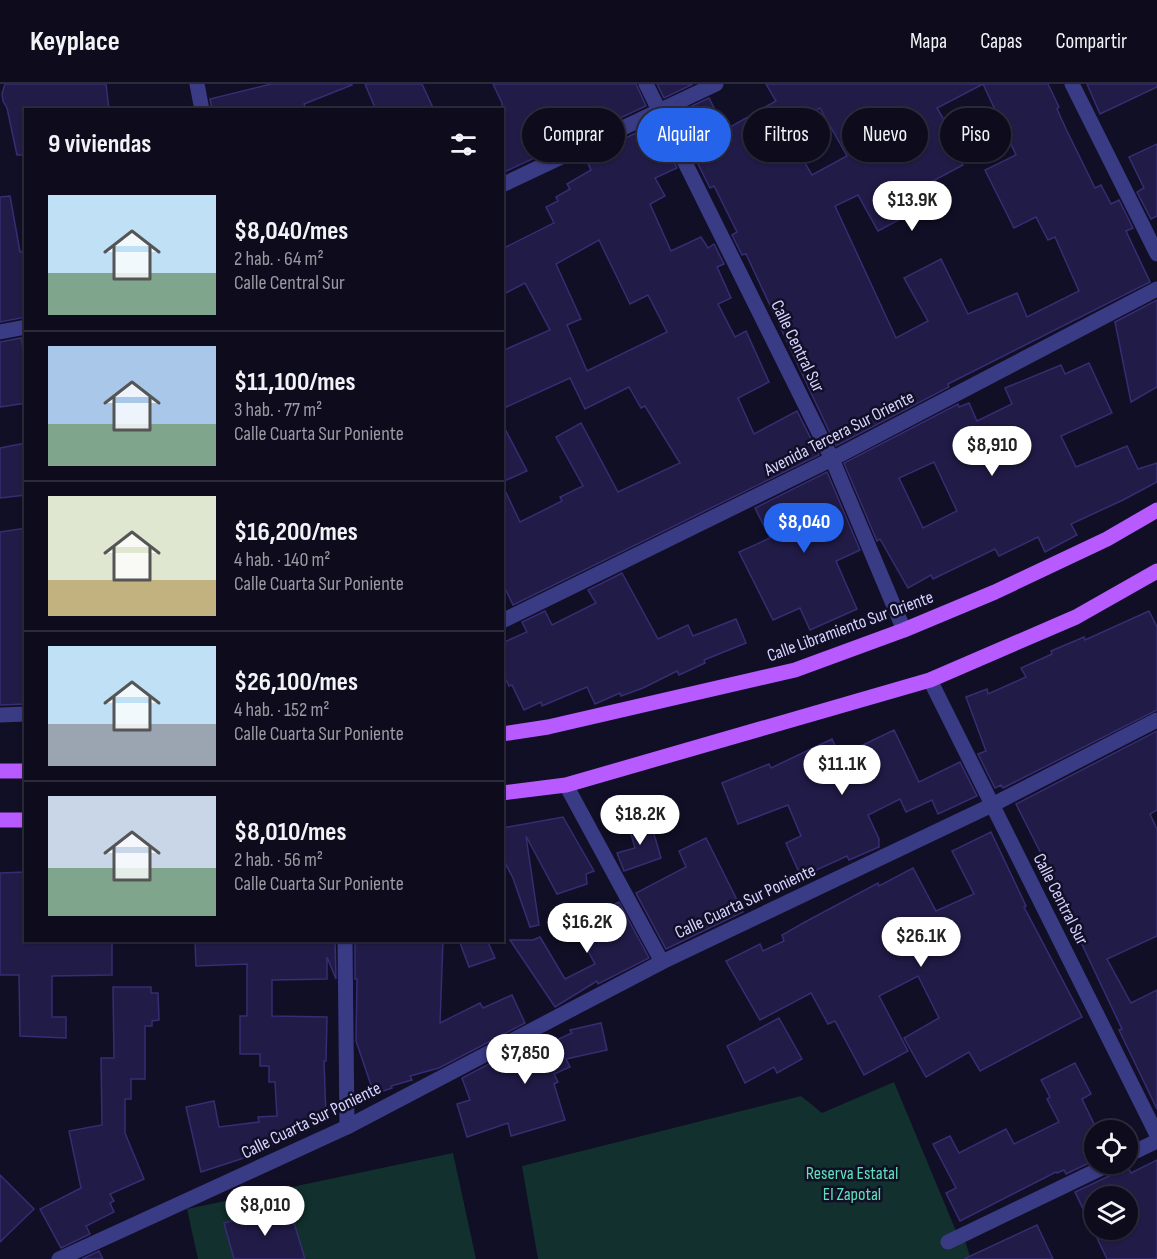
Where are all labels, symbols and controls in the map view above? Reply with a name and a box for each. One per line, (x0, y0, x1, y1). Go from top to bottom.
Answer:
text: Keyplace (30, 25, 120, 58)
text: Mapa (910, 29, 947, 54)
text: Capas (980, 29, 1022, 54)
text: Compartir (1055, 29, 1127, 54)
chip: Comprar (522, 108, 625, 162)
chip: Alquilar (637, 108, 731, 162)
chip: Filtros (743, 108, 830, 162)
chip: Nuevo (842, 108, 928, 162)
chip: Piso (940, 108, 1011, 162)
icon: filters (447, 128, 480, 161)
text: 9 viviendas (48, 129, 151, 160)
pin: $13.9K (863, 181, 961, 232)
text: $13.9K (887, 188, 937, 212)
text: $8,040/mes (234, 216, 348, 247)
icon: home (96, 219, 168, 291)
text: 2 hab. · 64 m² (234, 247, 324, 271)
text: Calle Central Sur (234, 271, 345, 295)
street label: Calle Central Sur (766, 297, 829, 396)
text: $11,100/mes (234, 367, 356, 398)
icon: home (96, 370, 168, 442)
street label: Avenida Tercera Sur Oriente (760, 387, 918, 481)
text: 3 hab. · 77 m² (234, 398, 322, 422)
text: Calle Cuarta Sur Poniente (234, 422, 404, 446)
pin: $8,910 (943, 426, 1041, 477)
text: $8,910 (966, 433, 1018, 457)
pin: $8,040 (755, 503, 853, 554)
text: $8,040 (778, 510, 830, 534)
text: $16,200/mes (234, 517, 358, 548)
icon: home (96, 520, 168, 592)
text: 4 hab. · 140 m² (234, 548, 331, 572)
text: Calle Cuarta Sur Poniente (234, 572, 404, 596)
street label: Calle Libramiento Sur Oriente (764, 587, 936, 666)
text: $26,100/mes (234, 667, 358, 698)
icon: home (96, 670, 168, 742)
text: 4 hab. · 152 m² (234, 698, 330, 722)
text: Calle Cuarta Sur Poniente (234, 722, 404, 746)
pin: $11.1K (793, 745, 891, 796)
text: $11.1K (817, 752, 867, 776)
pin: $18.2K (591, 795, 689, 846)
text: $18.2K (614, 802, 666, 826)
text: $8,010/mes (234, 817, 346, 848)
icon: home (96, 820, 168, 892)
text: 2 hab. · 56 m² (234, 848, 323, 872)
street label: Calle Central Sur (1029, 850, 1093, 948)
street label: Calle Cuarta Sur Poniente (672, 860, 819, 943)
text: Calle Cuarta Sur Poniente (234, 872, 404, 896)
pin: $16.2K (538, 903, 636, 954)
text: $16.2K (562, 910, 612, 934)
pin: $26.1K (872, 917, 970, 968)
text: $26.1K (896, 924, 946, 948)
pin: $7,850 (476, 1034, 574, 1085)
text: $7,850 (500, 1041, 550, 1065)
street label: Calle Cuarta Sur Poniente (238, 1078, 385, 1163)
map controls (1084, 1120, 1138, 1240)
button: locate (1084, 1120, 1138, 1174)
park label: Reserva Estatal El Zapotal (806, 1163, 898, 1205)
pin: $8,010 (216, 1186, 314, 1237)
button: layers (1084, 1186, 1138, 1240)
text: $8,010 (240, 1193, 291, 1217)

